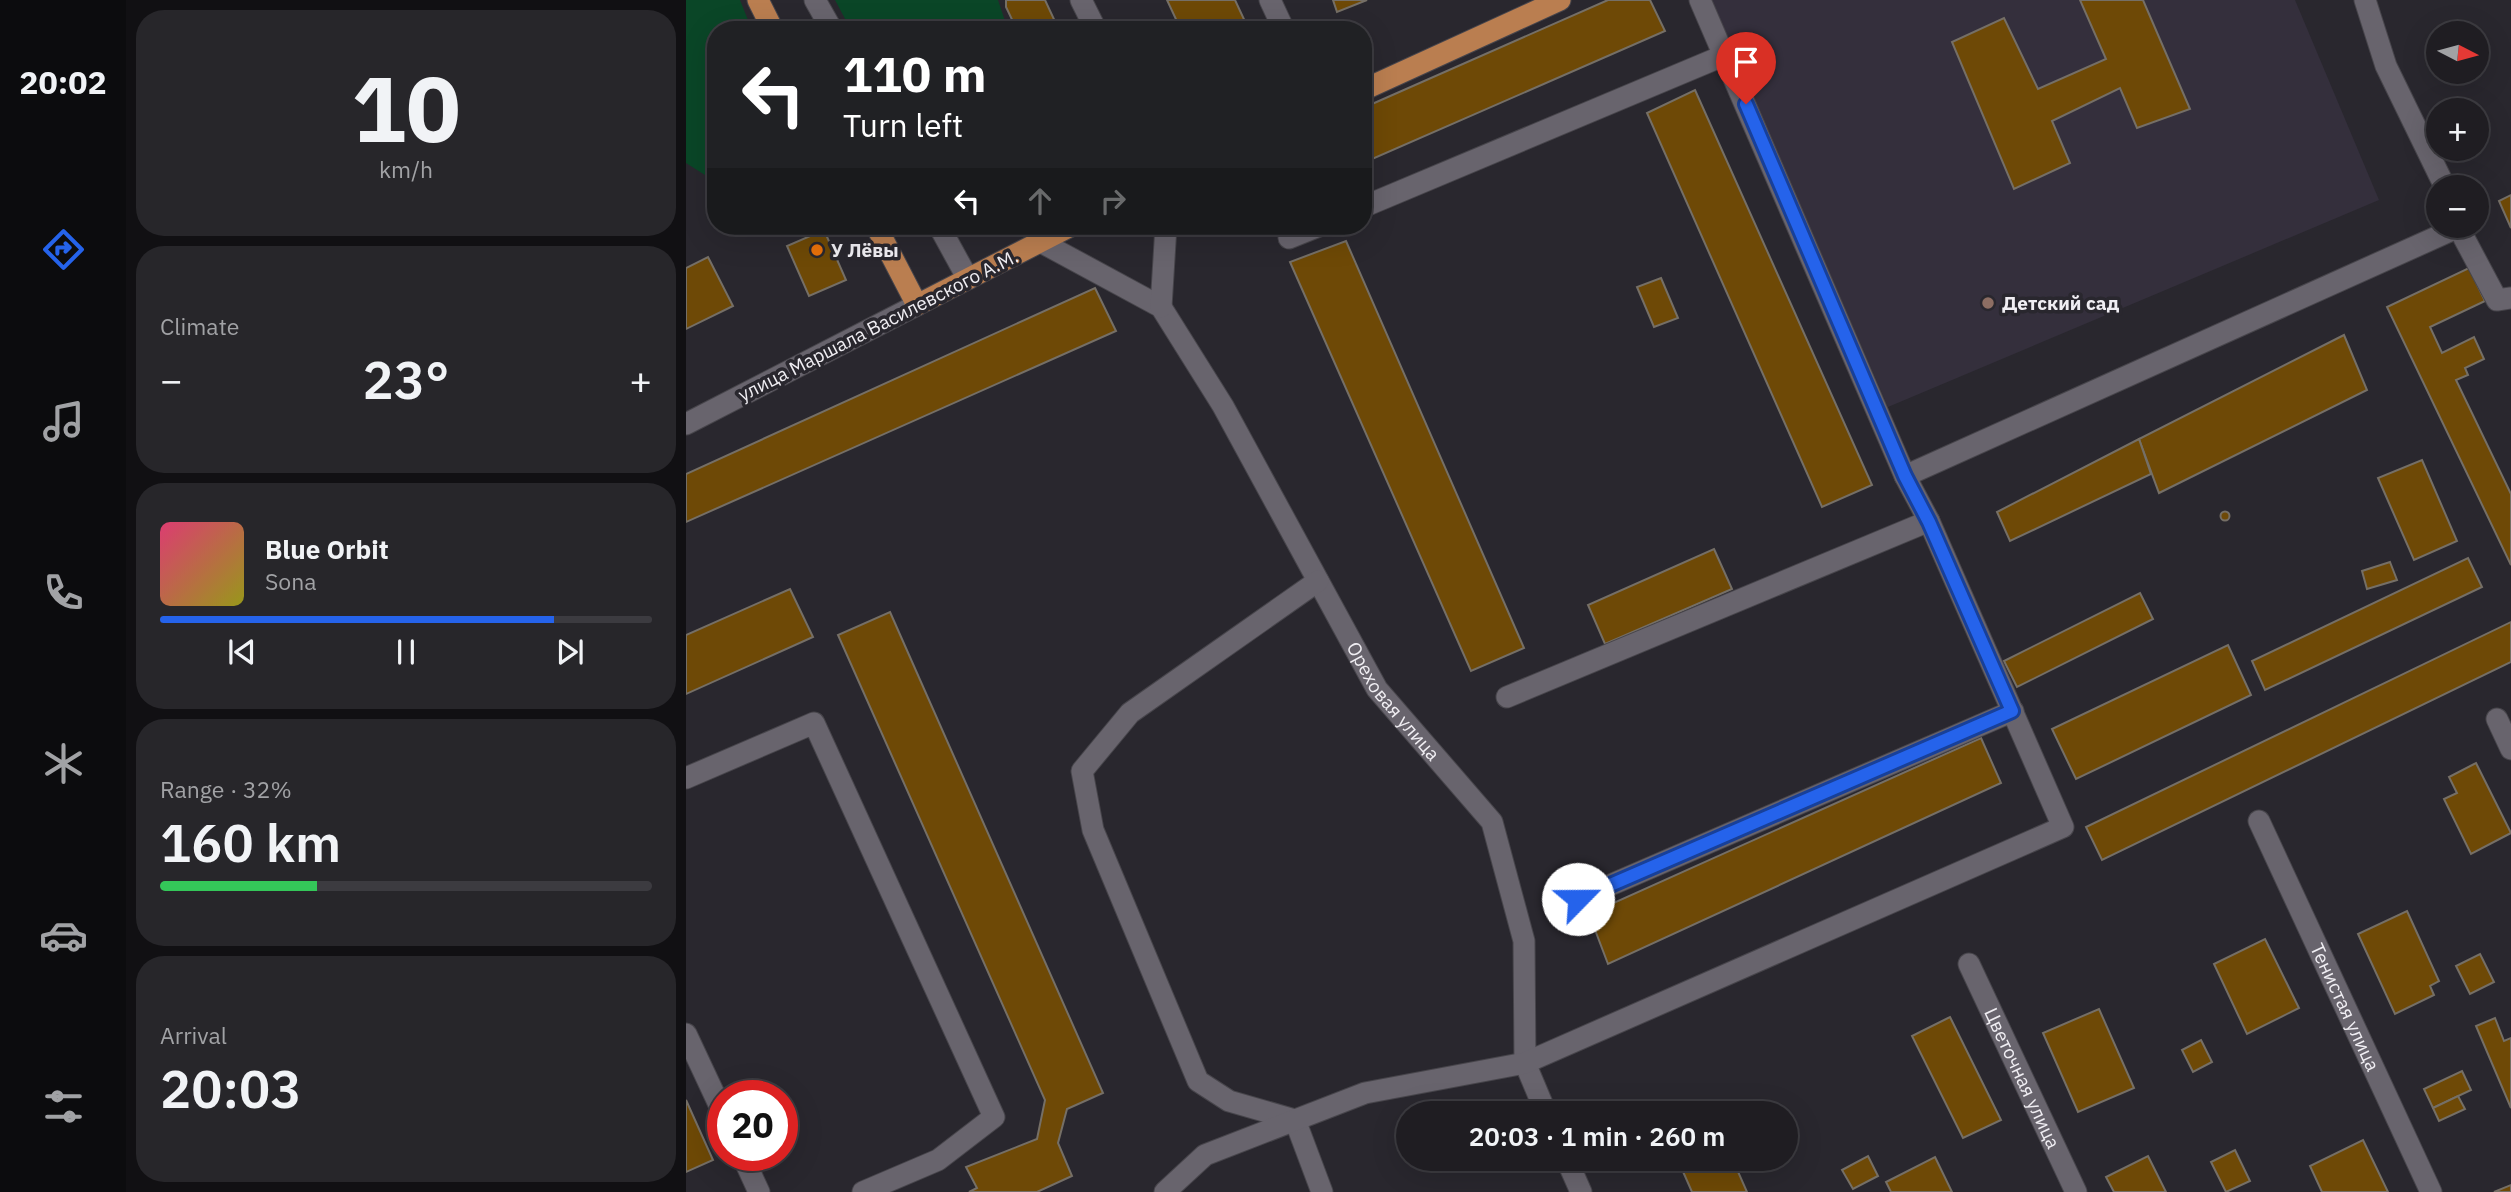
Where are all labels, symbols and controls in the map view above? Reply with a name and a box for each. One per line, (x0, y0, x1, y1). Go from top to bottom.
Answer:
north arrow (2426, 21, 2488, 84)
map controls (2426, 21, 2489, 238)
pin (1716, 32, 1776, 104)
text: 110 m (843, 42, 987, 105)
icon: arrive (1727, 43, 1765, 81)
text: 10 (351, 49, 461, 167)
icon: left (728, 49, 819, 140)
text: 20:02 (19, 61, 107, 103)
button: + (2426, 98, 2489, 161)
text: Turn left (843, 104, 963, 146)
text: km/h (379, 154, 433, 184)
button: − (2426, 175, 2489, 238)
icon: left (948, 182, 986, 220)
icon: ahead (1021, 182, 1059, 220)
icon: right (1094, 182, 1132, 220)
icon: directions (39, 225, 88, 274)
place label: У Лёвы (831, 238, 899, 262)
marker: У Лёвы (809, 242, 825, 258)
street label: улица Маршала Василевского А.М. (734, 244, 1022, 406)
place label: Детский сад (2002, 291, 2120, 315)
marker: Детский сад (1980, 295, 1996, 311)
text: Climate (160, 311, 239, 341)
text: 23° (363, 346, 449, 413)
text: − (160, 355, 183, 404)
text: + (629, 355, 652, 404)
icon: music (39, 397, 88, 446)
text: Blue Orbit (265, 532, 389, 566)
text: Sona (265, 566, 317, 596)
icon: phone (39, 568, 88, 617)
icon: previous (223, 633, 261, 671)
icon: pause (387, 633, 425, 671)
icon: next (551, 633, 589, 671)
street label: Ореховая улица (1342, 638, 1445, 765)
icon: climate (39, 739, 88, 788)
text: Range · 32% (160, 774, 292, 804)
text: 160 km (160, 809, 341, 876)
position arrow (1541, 862, 1615, 936)
icon: car (39, 911, 88, 960)
street label: Тенистая улица (2305, 939, 2385, 1075)
street label: Цветочная улица (1979, 1004, 2066, 1152)
text: Arrival (160, 1020, 227, 1050)
text: 20:03 (160, 1055, 301, 1122)
speed limit sign: 20 (707, 1080, 798, 1171)
icon: filters (39, 1082, 88, 1131)
text: 20:03 · 1 min · 260 m (1469, 1119, 1725, 1153)

